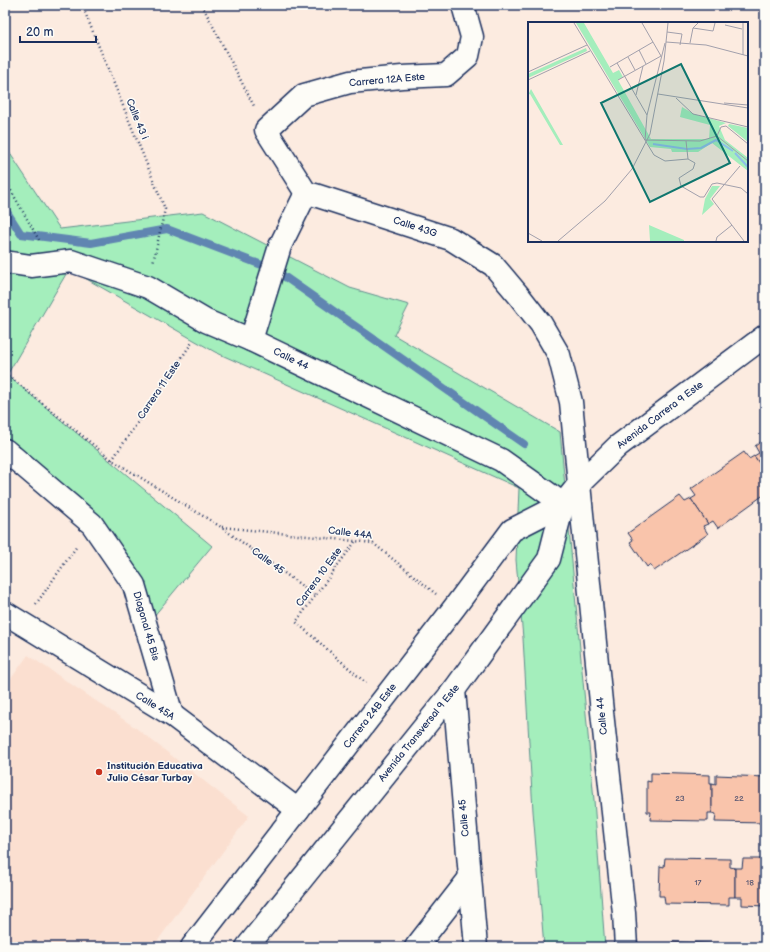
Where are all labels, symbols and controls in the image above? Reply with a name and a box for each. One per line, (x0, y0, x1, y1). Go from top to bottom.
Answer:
scale bar (20, 18, 96, 44)
inset map (528, 22, 748, 242)
text: 20 m (26, 25, 53, 40)
street label: Carrera 12A Este (348, 71, 426, 89)
street label: Calle 43 i (123, 97, 151, 141)
street label: Calle 43G (391, 214, 439, 240)
street label: Calle 44 (271, 345, 311, 373)
street label: Carrera 11 Este (135, 358, 183, 422)
street label: Avenida Carrera 9 Este (615, 379, 705, 451)
street label: Calle 44A (327, 524, 373, 542)
street label: Calle 45 (249, 545, 287, 577)
street label: Carrera 10 Este (294, 545, 345, 609)
street label: Diagonal 45 Bis (130, 590, 162, 662)
street label: Carrera 24B Este (341, 681, 399, 751)
street label: Avenida Transversal 9 Este (376, 682, 462, 784)
street label: Calle 45A (133, 689, 177, 723)
street label: Calle 44 (594, 696, 610, 736)
place label: Institución Educativa Julio César Turbay (107, 760, 203, 784)
marker: Institución Educativa Julio César Turbay (94, 767, 104, 777)
house number: 23 (675, 794, 685, 803)
house number: 22 (734, 794, 744, 803)
street label: Calle 45 (456, 798, 472, 837)
house number: 17 (694, 878, 702, 887)
house number: 18 (746, 878, 754, 887)

